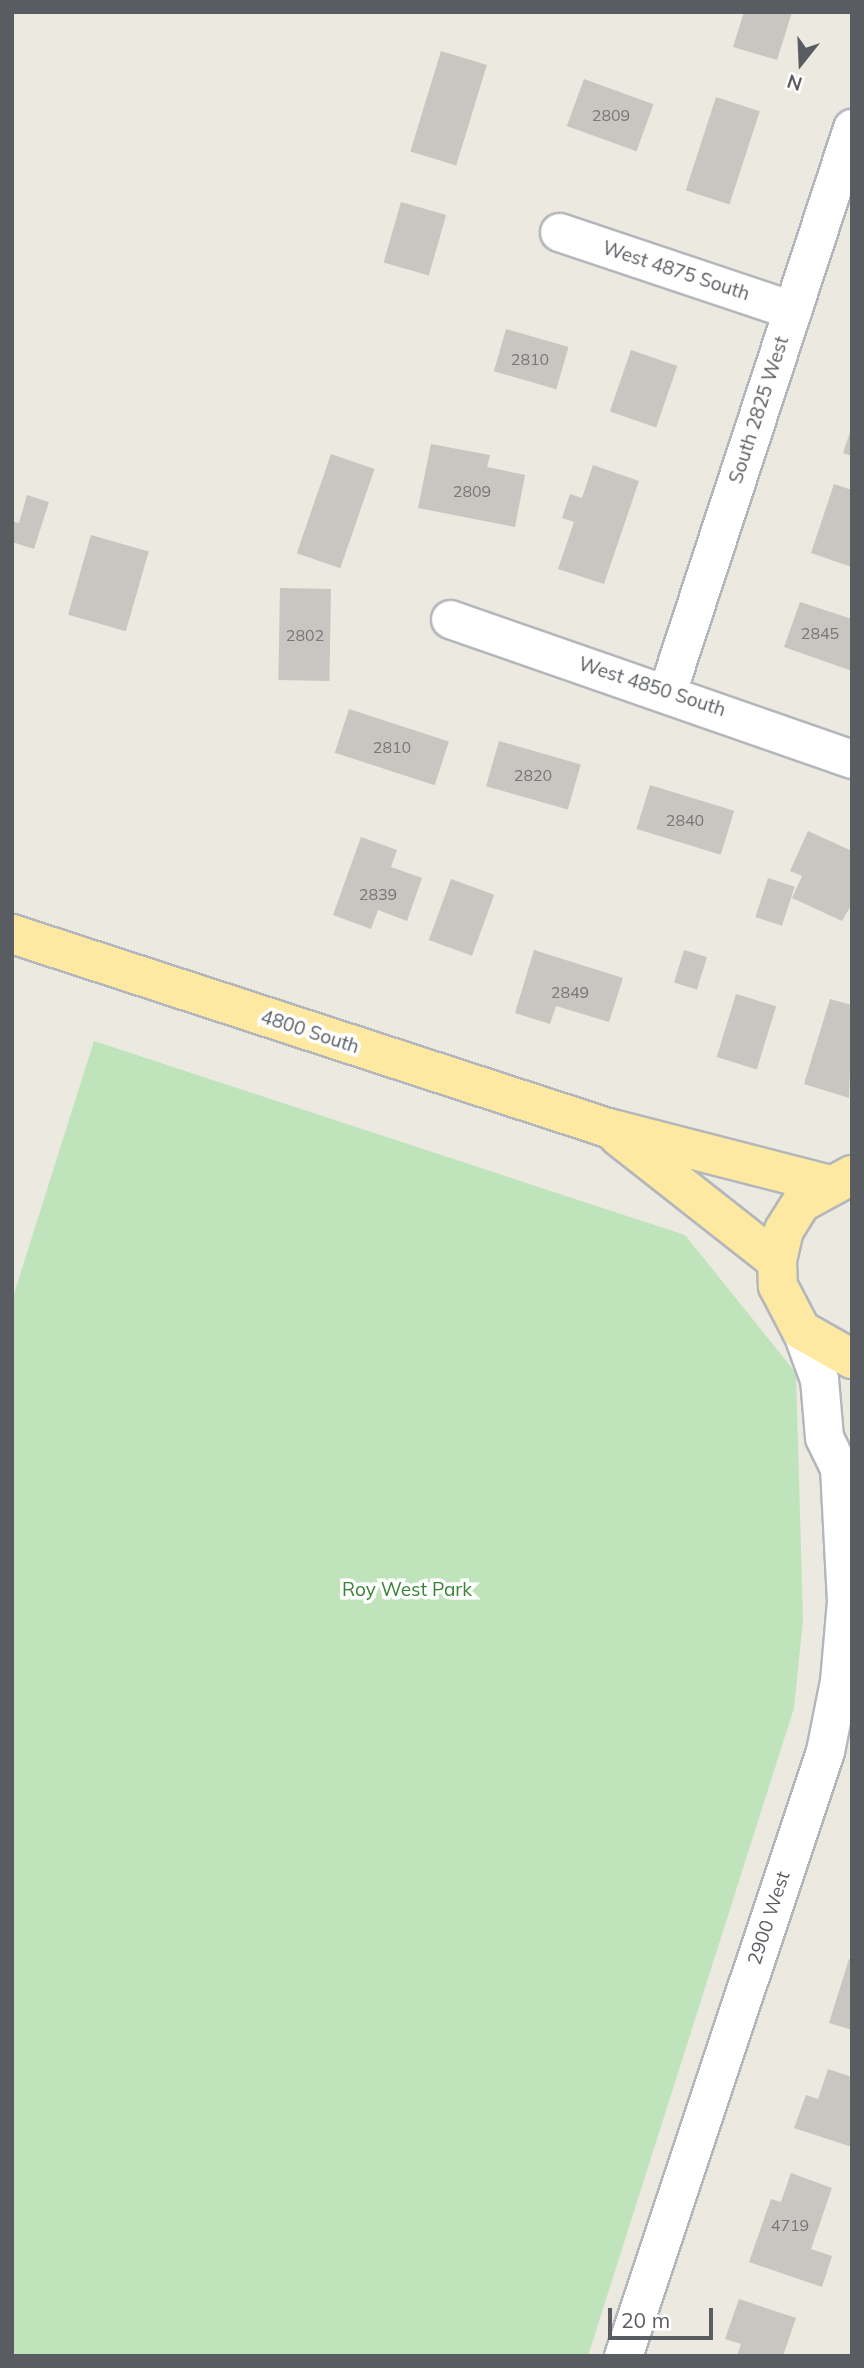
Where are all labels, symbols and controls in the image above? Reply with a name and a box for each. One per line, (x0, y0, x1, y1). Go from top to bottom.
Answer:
north arrow (766, 28, 836, 98)
text: N (784, 69, 805, 97)
house number: 2809 (592, 105, 630, 125)
street label: West 4875 South (600, 236, 752, 306)
street label: South 2825 West (724, 334, 794, 486)
house number: 2810 (511, 349, 549, 369)
house number: 2809 (453, 481, 491, 501)
house number: 2845 (801, 623, 839, 643)
house number: 2802 (286, 625, 324, 645)
street label: West 4850 South (576, 652, 728, 722)
house number: 2810 (373, 737, 411, 757)
house number: 2820 (514, 765, 552, 785)
house number: 2840 (666, 810, 704, 830)
house number: 2839 (359, 884, 397, 904)
house number: 2849 (551, 982, 589, 1002)
street label: 4800 South (258, 1005, 362, 1059)
park label: Roy West Park (342, 1579, 472, 1601)
street label: 2900 West (743, 1868, 795, 1968)
house number: 4719 (771, 2215, 809, 2235)
scale bar (612, 2294, 717, 2338)
text: 20 m (621, 2307, 670, 2333)

